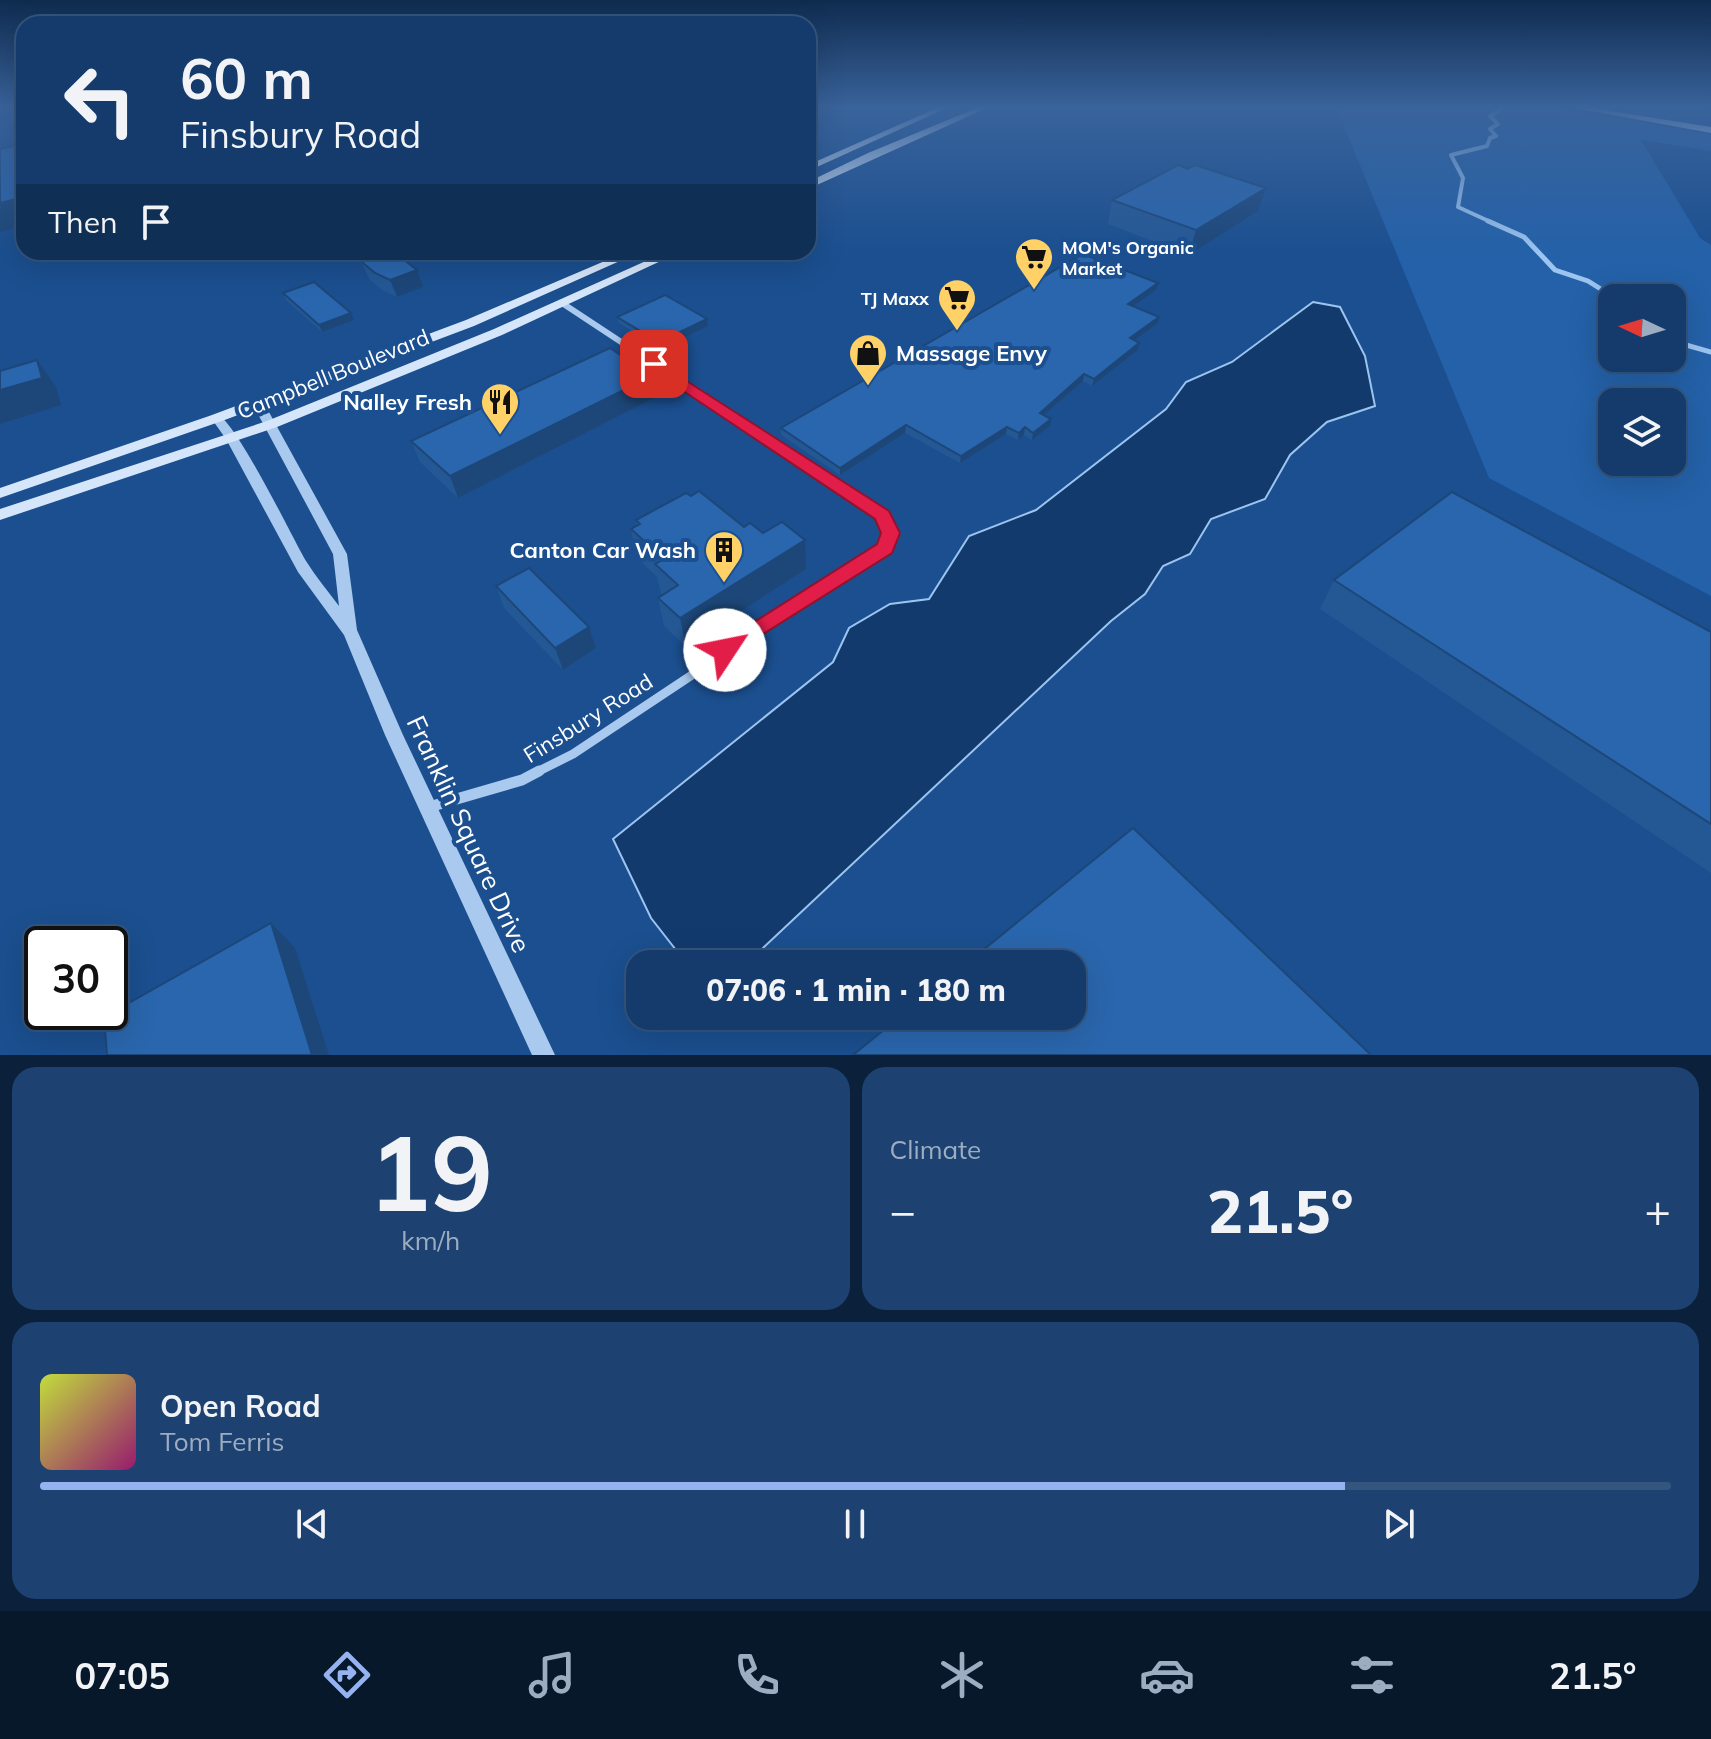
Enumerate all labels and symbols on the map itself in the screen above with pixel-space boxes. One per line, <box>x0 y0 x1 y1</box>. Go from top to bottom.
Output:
supermarket icon: MOM's Organic Market <box>1013 236 1055 291</box>
place label: MOM's Organic Market <box>1062 236 1194 280</box>
supermarket icon: TJ Maxx <box>936 277 978 332</box>
north arrow <box>1598 284 1686 372</box>
place label: TJ Maxx <box>861 287 930 310</box>
street label: Campbell Boulevard <box>233 323 433 425</box>
pin <box>620 330 688 398</box>
shop icon: Massage Envy <box>847 332 889 387</box>
place label: Massage Envy <box>896 339 1047 367</box>
restaurant icon: Nalley Fresh <box>479 381 521 436</box>
place label: Nalley Fresh <box>343 388 472 416</box>
building icon: Canton Car Wash <box>703 529 745 584</box>
place label: Canton Car Wash <box>510 536 696 564</box>
position arrow <box>683 608 767 692</box>
street label: Finsbury Road <box>518 667 658 769</box>
street label: Franklin Square Drive <box>400 710 538 958</box>
speed limit sign: 30 <box>24 926 128 1030</box>

